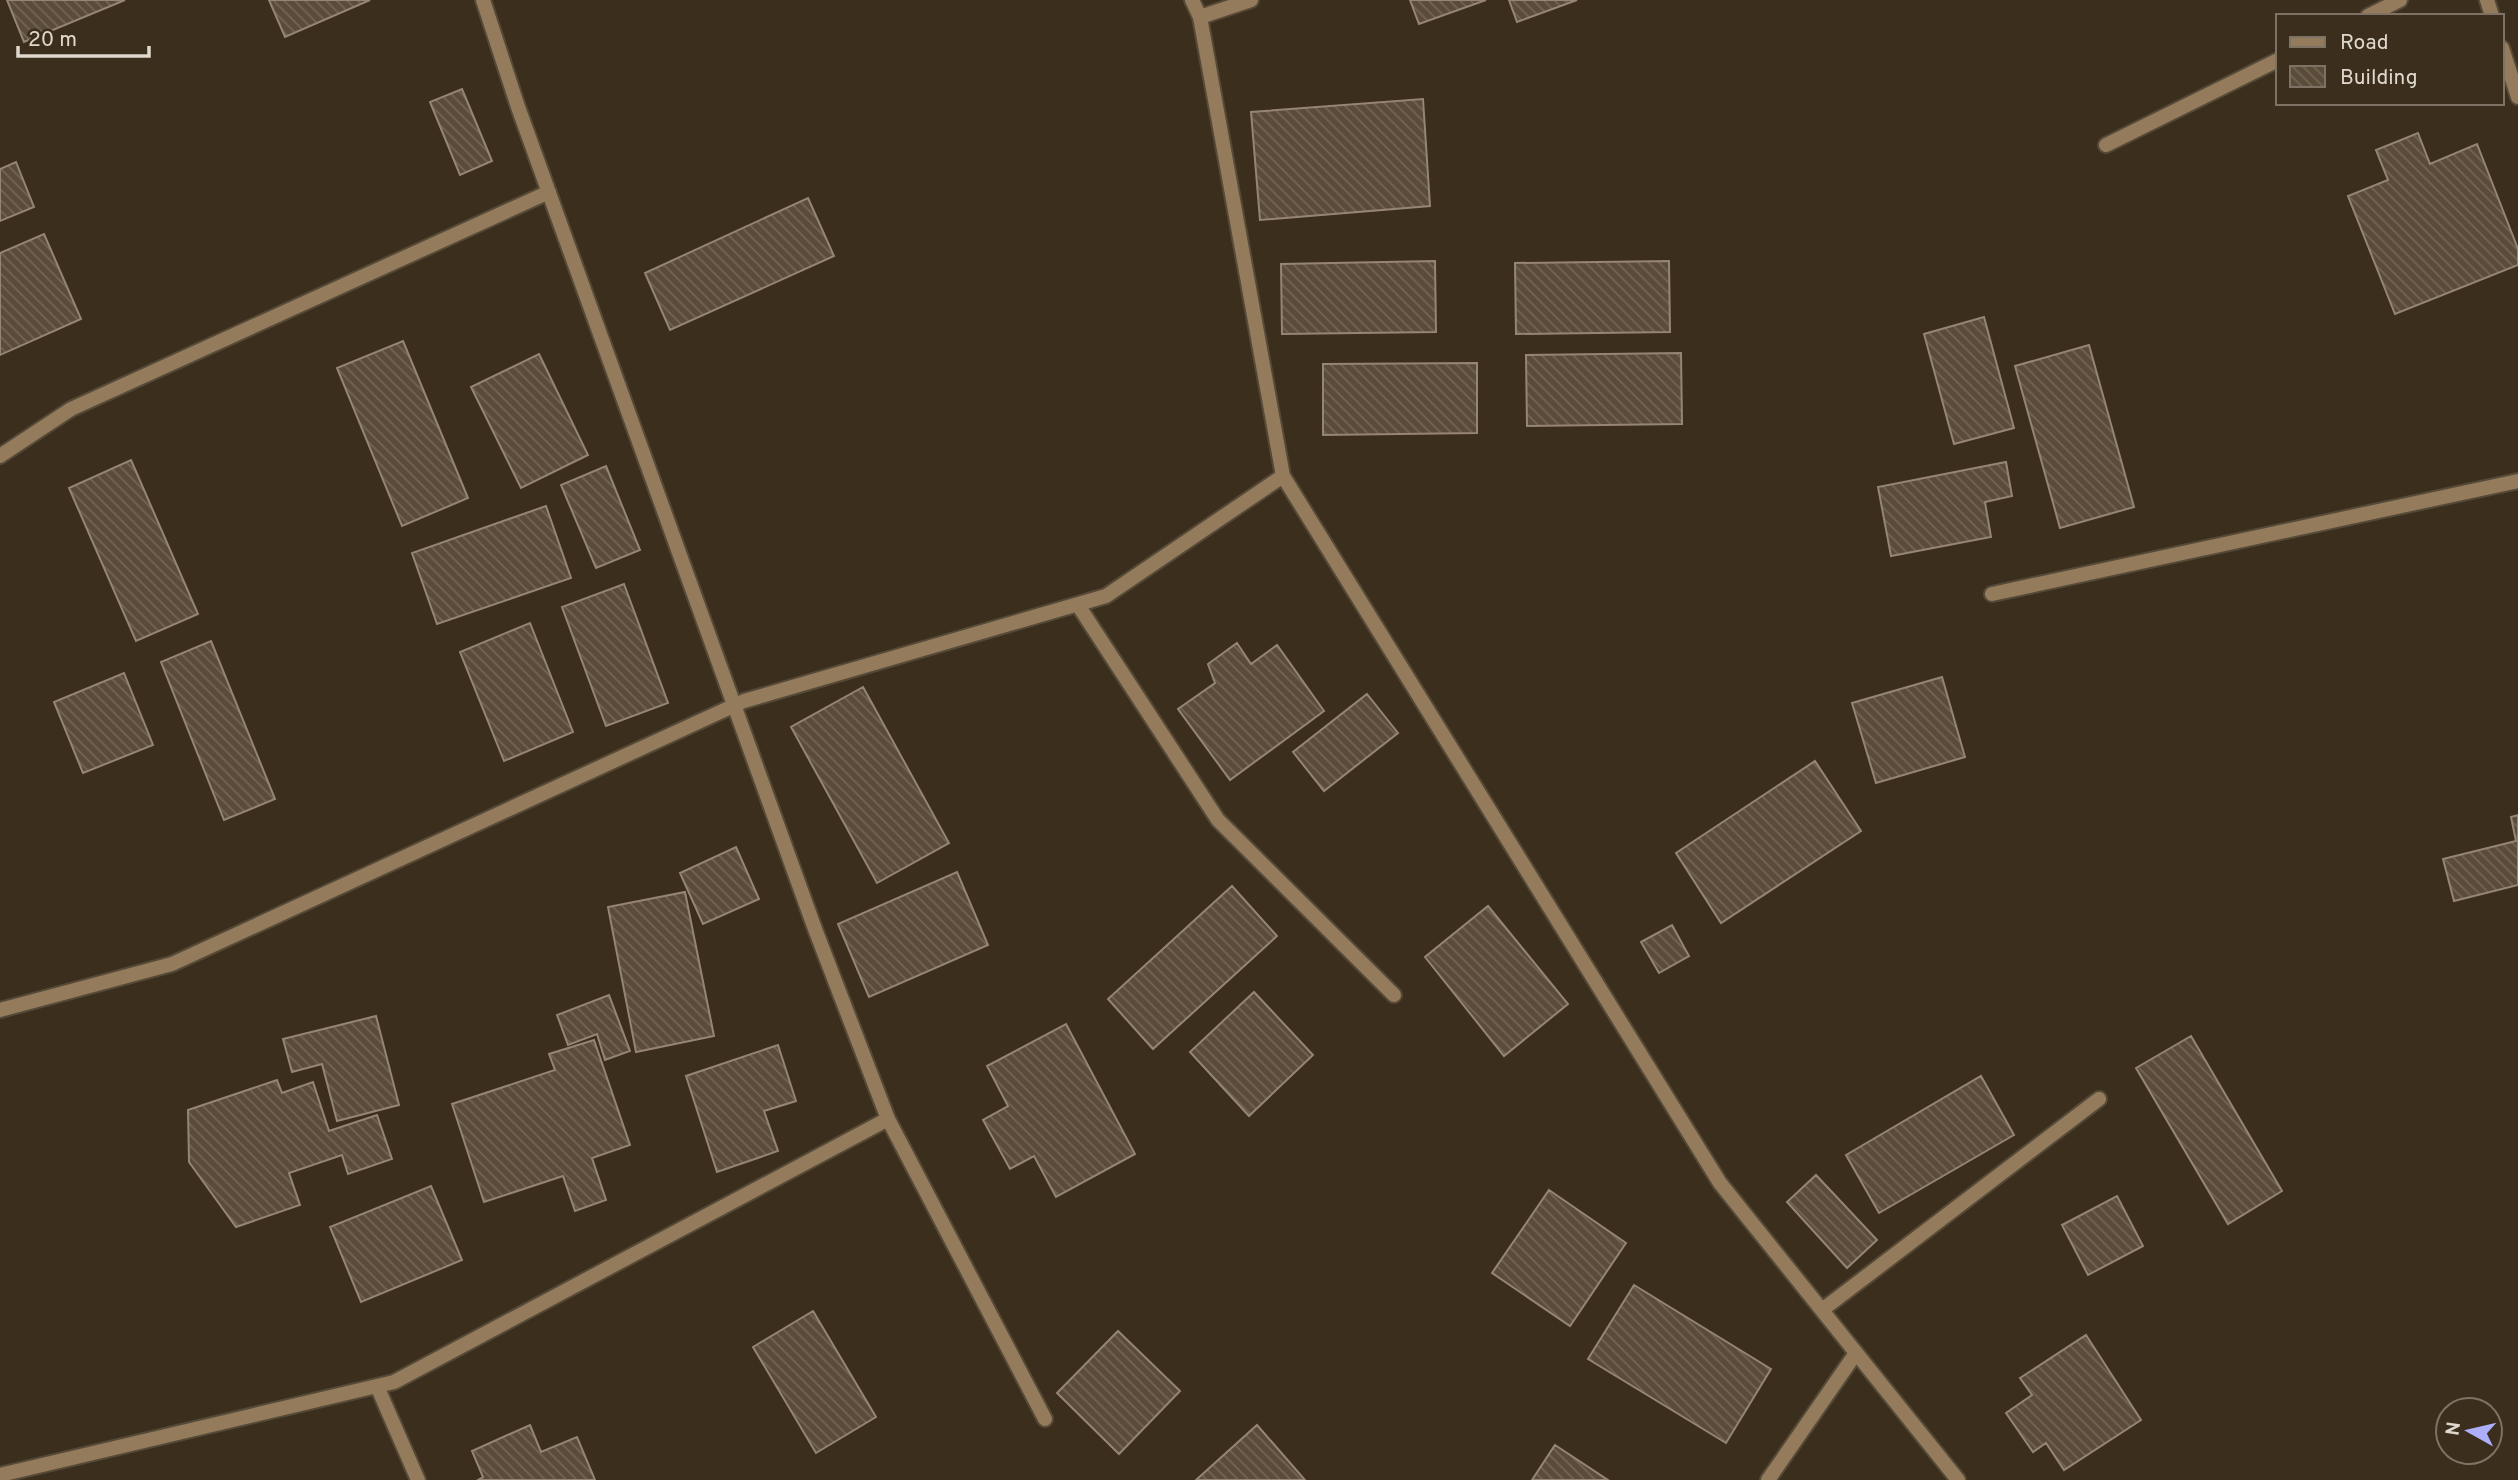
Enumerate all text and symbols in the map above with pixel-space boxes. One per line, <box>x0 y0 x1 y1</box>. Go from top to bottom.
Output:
scale bar <box>18 14 149 58</box>
legend <box>2276 14 2504 105</box>
text: 20 m <box>28 27 77 54</box>
text: Road <box>2340 30 2389 57</box>
text: Building <box>2340 65 2418 92</box>
north arrow <box>2434 1396 2504 1466</box>
text: N <box>2441 1420 2467 1437</box>

